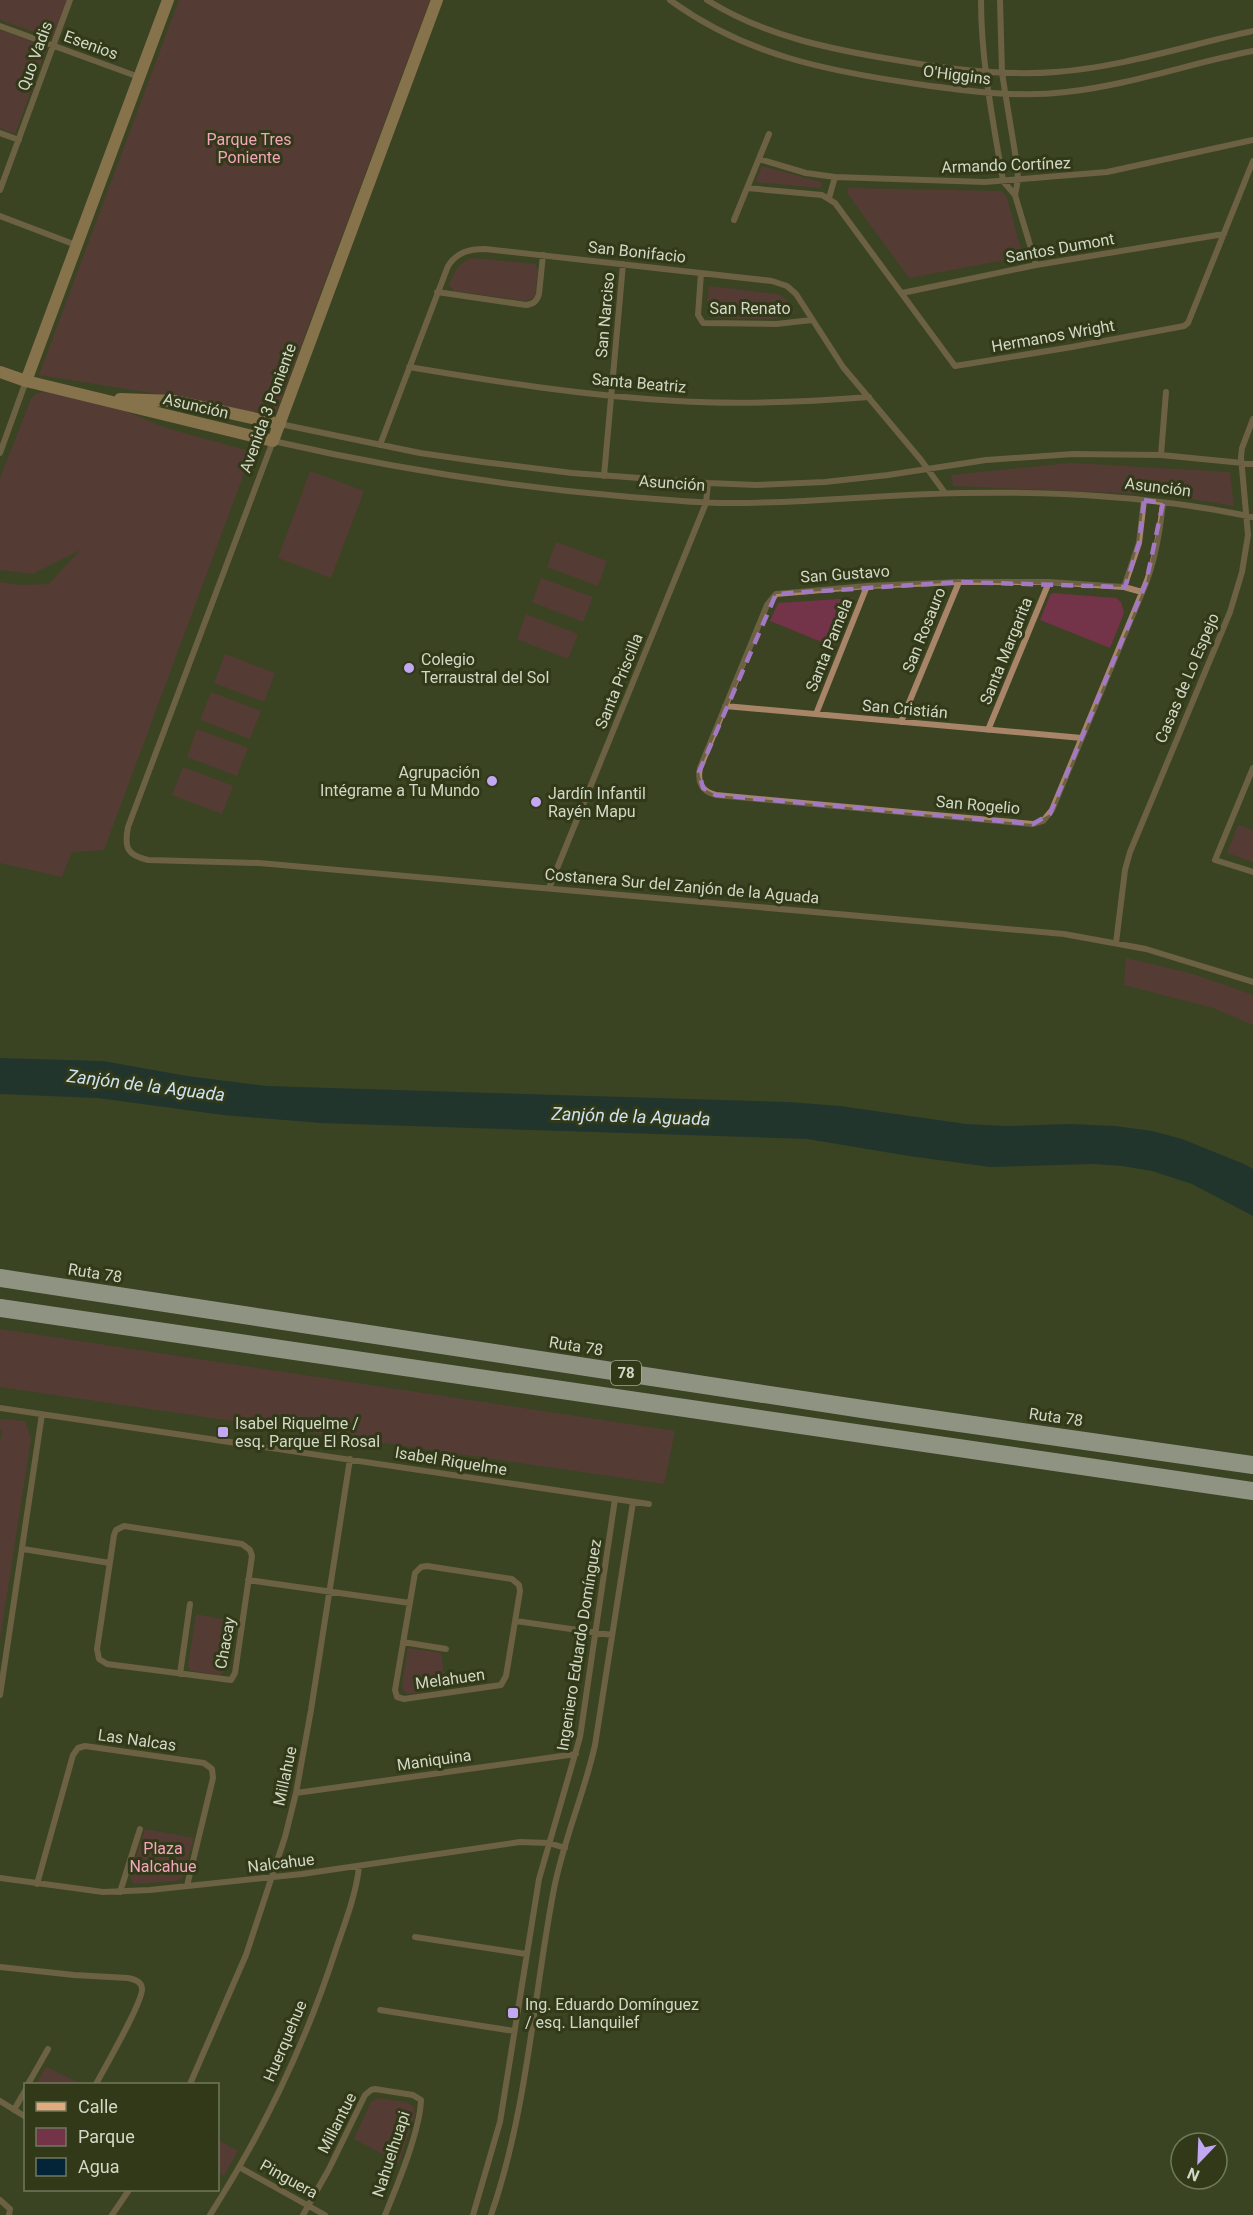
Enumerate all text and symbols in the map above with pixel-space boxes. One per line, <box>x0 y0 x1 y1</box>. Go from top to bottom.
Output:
street label: Quo Vadis <box>14 19 56 93</box>
street label: Esenios <box>61 27 121 63</box>
street label: O'Higgins <box>922 61 992 89</box>
park label: Parque Tres Poniente <box>206 130 292 167</box>
street label: Armando Cortínez <box>941 153 1071 177</box>
street label: Santos Dumont <box>1004 229 1116 267</box>
street label: San Bonifacio <box>587 237 687 267</box>
street label: San Narciso <box>592 271 618 359</box>
street label: San Renato <box>709 299 791 318</box>
street label: Hermanos Wright <box>990 316 1116 356</box>
street label: Avenida 3 Poniente <box>236 341 300 475</box>
street label: Santa Beatriz <box>591 369 687 397</box>
street label: Asunción <box>161 389 231 423</box>
street label: Asunción <box>638 471 706 495</box>
street label: Asunción <box>1124 474 1192 500</box>
street label: San Gustavo <box>800 561 890 587</box>
street label: San Rosauro <box>898 585 950 675</box>
street label: Santa Margarita <box>976 595 1036 707</box>
street label: Santa Pamela <box>802 596 856 694</box>
street label: Casas de Lo Espejo <box>1151 610 1223 746</box>
street label: Santa Priscilla <box>591 630 647 732</box>
place label: Colegio Terraustral del Sol <box>421 650 549 687</box>
marker: Colegio Terraustral del Sol <box>402 661 416 675</box>
street label: San Cristián <box>862 696 948 722</box>
place label: Agrupación Intégrame a Tu Mundo <box>320 763 480 800</box>
marker: Agrupación Intégrame a Tu Mundo <box>485 774 499 788</box>
place label: Jardín Infantil Rayén Mapu <box>548 784 646 821</box>
street label: San Rogelio <box>935 792 1021 818</box>
marker: Jardín Infantil Rayén Mapu <box>529 795 543 809</box>
street label: Costanera Sur del Zanjón de la Aguada <box>544 865 820 907</box>
water label: Zanjón de la Aguada <box>65 1065 226 1105</box>
water label: Zanjón de la Aguada <box>550 1103 711 1129</box>
street label: Ruta 78 <box>67 1259 123 1287</box>
street label: Ruta 78 <box>548 1332 604 1360</box>
road number: 78 <box>611 1361 641 1385</box>
street label: Ruta 78 <box>1028 1404 1084 1430</box>
place label: Isabel Riquelme / esq. Parque El Rosal <box>235 1414 380 1451</box>
marker: Isabel Riquelme / esq. Parque El Rosal <box>216 1425 230 1439</box>
street label: Isabel Riquelme <box>394 1443 508 1479</box>
street label: Ingeniero Eduardo Domínguez <box>553 1538 605 1752</box>
street label: Chacay <box>211 1615 239 1670</box>
street label: Melahuen <box>414 1665 486 1693</box>
street label: Las Nalcas <box>97 1725 177 1755</box>
street label: Millahue <box>269 1744 301 1808</box>
street label: Maniquina <box>396 1745 472 1775</box>
park label: Plaza Nalcahue <box>129 1839 197 1876</box>
street label: Nalcahue <box>246 1849 316 1877</box>
place label: Ing. Eduardo Domínguez / esq. Llanquilef <box>525 1995 699 2032</box>
street label: Huerquehue <box>259 1997 311 2085</box>
marker: Ing. Eduardo Domínguez / esq. Llanquilef <box>506 2006 520 2020</box>
legend <box>24 2083 219 2191</box>
street label: Millantue <box>314 2089 360 2157</box>
text: Calle <box>78 2096 118 2117</box>
street label: Nahuelhuapi <box>368 2109 414 2199</box>
text: Parque <box>78 2126 135 2147</box>
north arrow <box>1169 2131 1229 2191</box>
street label: Pinguera <box>257 2155 321 2203</box>
text: Agua <box>78 2156 120 2177</box>
text: N <box>1184 2163 1202 2185</box>

